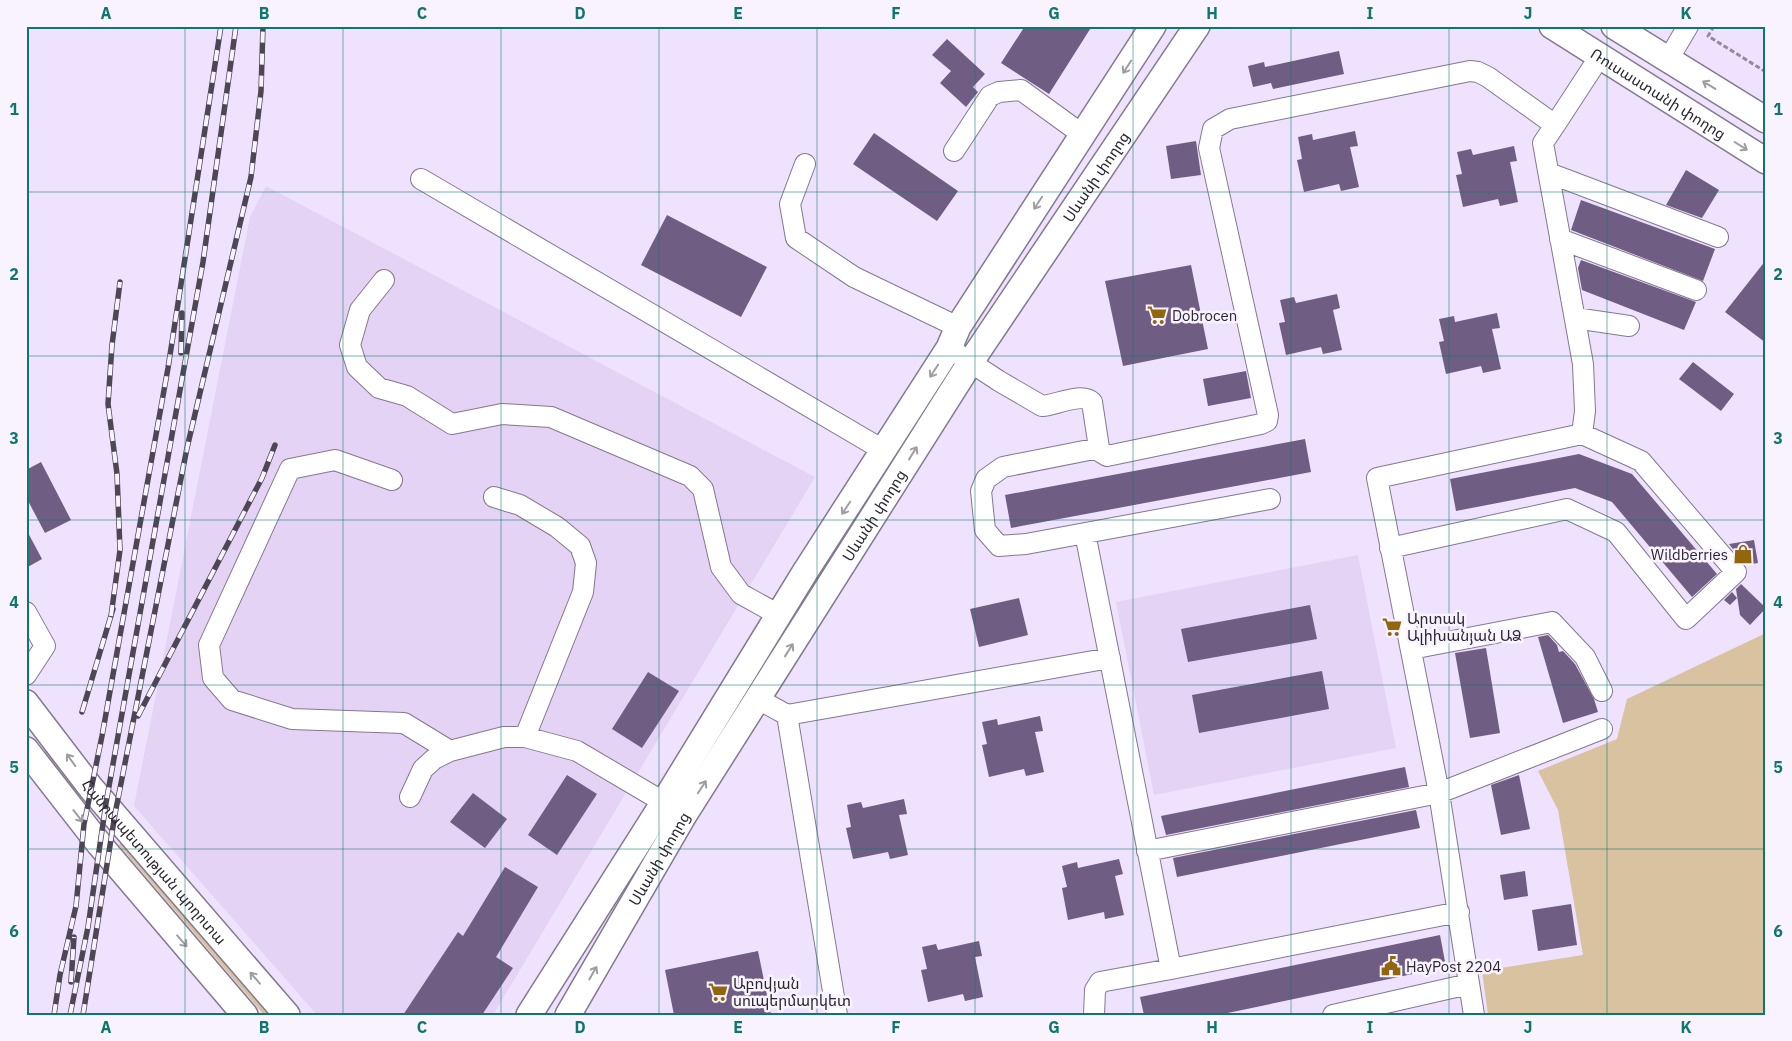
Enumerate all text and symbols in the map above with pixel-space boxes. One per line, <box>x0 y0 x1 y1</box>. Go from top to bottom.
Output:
text: A <box>101 3 112 23</box>
text: B <box>259 3 270 23</box>
text: C <box>417 3 427 23</box>
text: D <box>574 3 586 23</box>
text: E <box>733 3 743 23</box>
text: F <box>891 3 901 23</box>
text: G <box>1048 3 1060 23</box>
text: H <box>1206 3 1218 23</box>
text: I <box>1367 3 1374 23</box>
text: J <box>1524 3 1532 23</box>
text: K <box>1680 3 1692 23</box>
street label: Ռուսաստանի փողոց <box>1587 44 1730 143</box>
one-way arrow <box>1122 60 1132 74</box>
one-way arrow <box>1703 80 1717 90</box>
text: 1 <box>9 99 19 119</box>
text: 1 <box>1773 99 1783 119</box>
street label: Սևանի փողոց <box>1058 128 1133 225</box>
one-way arrow <box>1734 141 1748 151</box>
one-way arrow <box>1033 196 1043 210</box>
text: 2 <box>9 264 19 284</box>
text: 2 <box>1773 264 1783 284</box>
supermarket icon: Dobrocen <box>1146 304 1168 326</box>
place label: Dobrocen <box>1172 306 1237 325</box>
one-way arrow <box>929 363 939 377</box>
text: 3 <box>9 428 19 448</box>
text: 3 <box>1773 428 1783 448</box>
one-way arrow <box>908 447 918 461</box>
street label: Սևանի փողոց <box>838 466 910 565</box>
one-way arrow <box>841 500 851 514</box>
shop icon: Wildberries <box>1732 543 1754 565</box>
place label: Wildberries <box>1651 545 1728 564</box>
text: 4 <box>9 592 19 612</box>
text: 4 <box>1773 592 1783 612</box>
place label: Արտակ Ալիխանյան ԱՁ <box>1407 609 1522 645</box>
supermarket icon: Արտակ Ալիխանյան ԱՁ <box>1381 616 1403 638</box>
one-way arrow <box>783 643 794 657</box>
one-way arrow <box>66 753 76 767</box>
text: 5 <box>9 757 19 777</box>
text: 5 <box>1773 757 1783 777</box>
street label: Հանրապետության պողոտա <box>78 775 231 948</box>
one-way arrow <box>697 781 707 795</box>
street label: Սևանի փողոց <box>624 808 693 909</box>
one-way arrow <box>72 809 83 822</box>
text: 6 <box>9 921 19 941</box>
text: 6 <box>1773 921 1783 941</box>
one-way arrow <box>176 934 187 947</box>
public building icon: HayPost 2204 <box>1380 955 1402 977</box>
place label: HayPost 2204 <box>1406 957 1501 976</box>
one-way arrow <box>588 966 598 980</box>
one-way arrow <box>249 971 261 984</box>
place label: Աբովյան սուպերմարկետ <box>733 974 851 1010</box>
supermarket icon: Աբովյան սուպերմարկետ <box>707 981 729 1003</box>
text: A <box>101 1017 112 1037</box>
text: B <box>259 1017 270 1037</box>
text: C <box>417 1017 427 1037</box>
text: D <box>574 1017 586 1037</box>
text: E <box>733 1017 743 1037</box>
text: F <box>891 1017 901 1037</box>
text: G <box>1048 1017 1060 1037</box>
text: H <box>1206 1017 1218 1037</box>
text: I <box>1367 1017 1374 1037</box>
text: J <box>1524 1017 1532 1037</box>
text: K <box>1680 1017 1692 1037</box>

